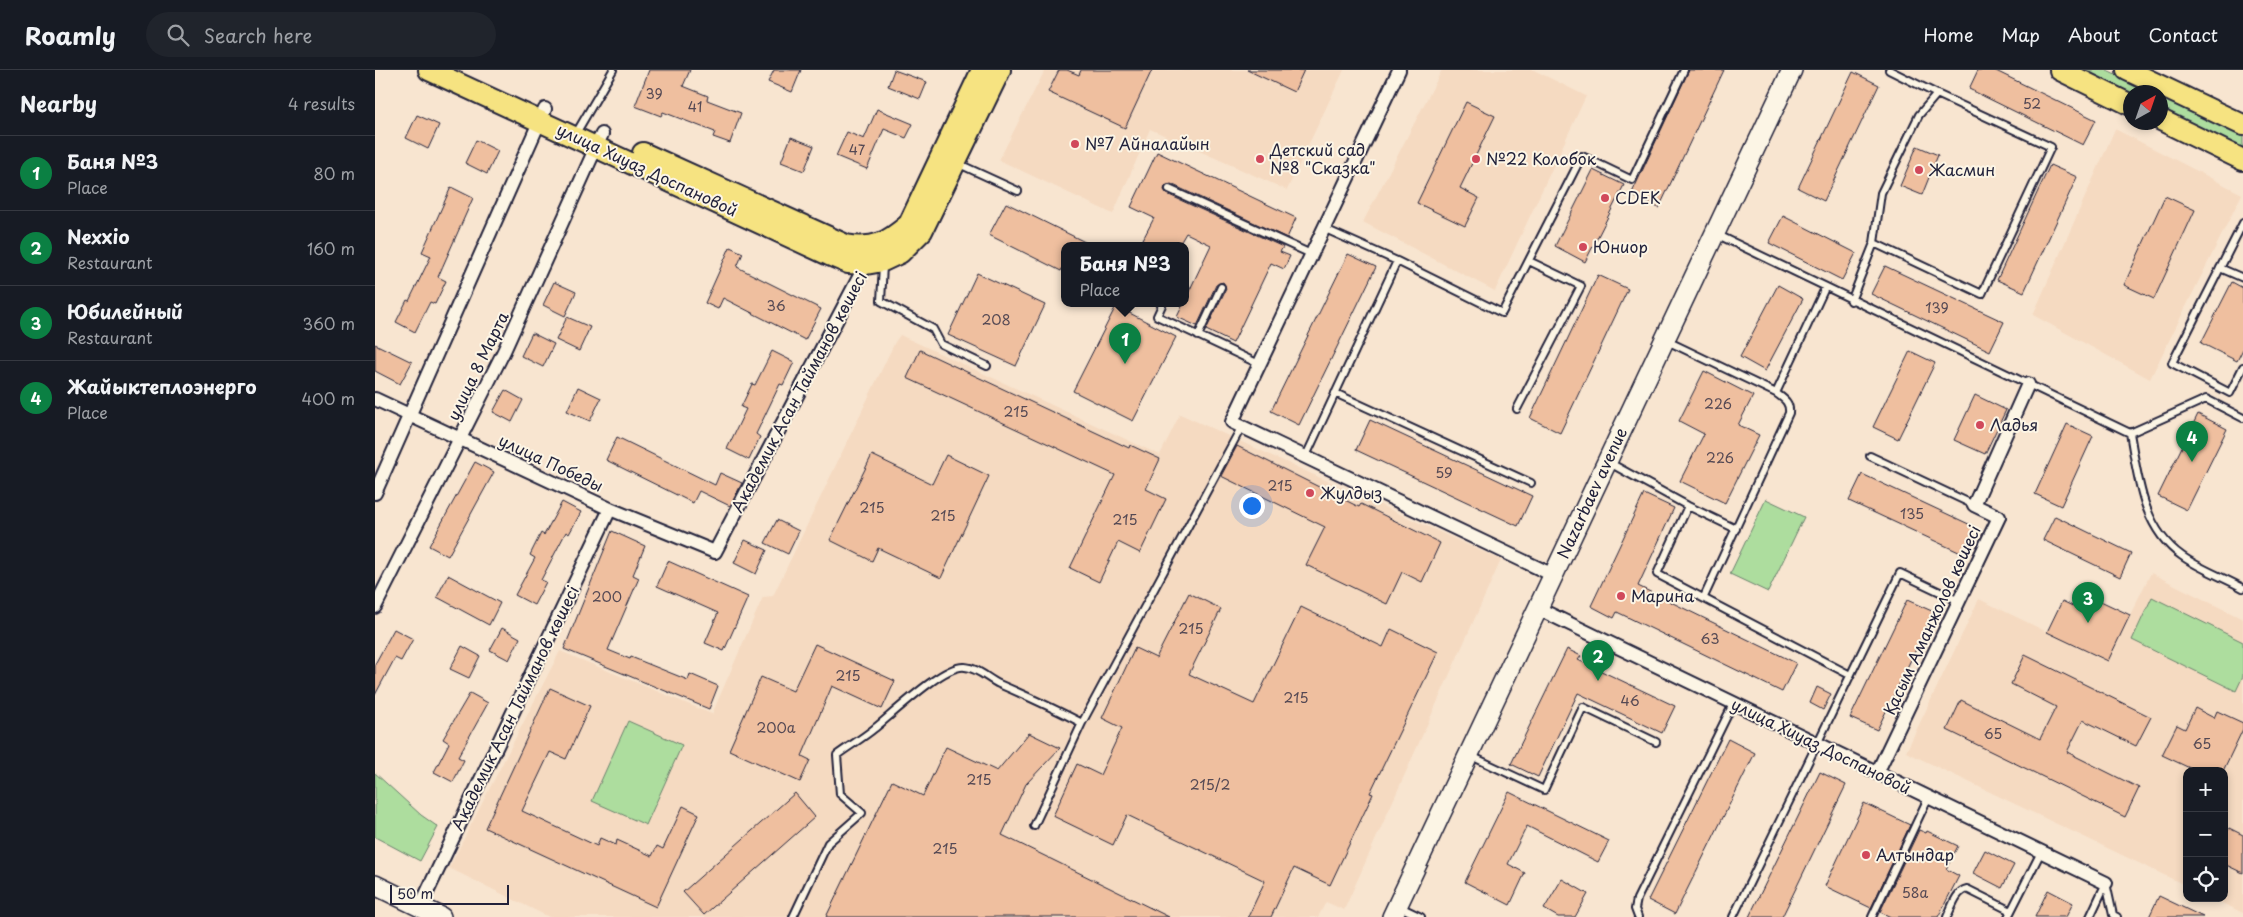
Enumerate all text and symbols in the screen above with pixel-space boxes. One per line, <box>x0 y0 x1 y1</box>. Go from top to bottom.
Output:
search box <box>146 12 496 57</box>
text: Roamly <box>25 17 116 53</box>
icon: search <box>164 21 192 49</box>
text: Search here <box>204 21 312 49</box>
text: Home <box>1923 21 1973 48</box>
text: Map <box>2001 21 2040 48</box>
text: About <box>2068 21 2120 48</box>
text: Contact <box>2148 21 2218 48</box>
house number: 39 <box>645 83 663 104</box>
north arrow <box>2123 85 2168 130</box>
text: Nearby <box>20 87 97 119</box>
text: 4 results <box>288 91 355 115</box>
house number: 52 <box>2023 93 2041 114</box>
house number: 41 <box>688 96 702 117</box>
street label: улица Хиуаз Доспановой <box>553 117 742 222</box>
place label: №7 Айналайын <box>1085 131 1210 155</box>
place label: Детский сад №8 "Сказка" <box>1269 137 1376 179</box>
marker: №7 Айналайын <box>1069 138 1081 150</box>
house number: 47 <box>849 139 866 160</box>
place label: №22 Колобок <box>1486 146 1597 170</box>
text: Баня №3 <box>67 147 158 175</box>
marker: Детский сад №8 "Сказка" <box>1254 153 1266 165</box>
marker: №22 Колобок <box>1470 153 1482 165</box>
place label: Жасмин <box>1928 157 1995 181</box>
text: 1 <box>32 161 40 185</box>
text: 80 m <box>313 161 355 185</box>
marker: Жасмин <box>1913 164 1925 176</box>
text: Place <box>67 175 108 199</box>
place label: CDEK <box>1615 185 1661 209</box>
marker: CDEK <box>1599 192 1611 204</box>
text: Nexxio <box>67 222 130 250</box>
place label: Юниор <box>1593 234 1648 258</box>
text: 2 <box>30 236 42 260</box>
text: 160 m <box>307 236 355 260</box>
marker: Юниор <box>1577 241 1589 253</box>
popup <box>1061 242 1189 307</box>
text: Баня №3 <box>1079 249 1171 277</box>
text: Restaurant <box>67 250 153 274</box>
street label: Академик Асан Тайманов көшесі <box>724 267 872 516</box>
text: Place <box>1079 277 1120 301</box>
house number: 36 <box>766 295 786 316</box>
text: Юбилейный <box>67 297 183 325</box>
house number: 139 <box>1925 297 1949 318</box>
street label: улица 8 Марта <box>440 307 514 424</box>
house number: 208 <box>981 309 1011 330</box>
text: 3 <box>31 311 41 335</box>
text: 360 m <box>303 311 355 335</box>
pin: 1 <box>1109 323 1141 364</box>
text: Restaurant <box>67 325 153 349</box>
text: Жайыктеплоэнерго <box>67 372 257 400</box>
text: 4 <box>31 386 41 410</box>
text: 400 m <box>302 386 355 410</box>
house number: 226 <box>1704 393 1732 414</box>
text: Place <box>67 400 108 424</box>
house number: 215 <box>1003 401 1029 422</box>
place label: Ладья <box>1990 412 2038 436</box>
marker: Ладья <box>1974 419 1986 431</box>
pin: 4 <box>2176 421 2208 462</box>
street label: Nazarbaev avenue <box>1550 423 1632 562</box>
street label: улица Победы <box>495 427 608 497</box>
house number: 226 <box>1706 447 1734 468</box>
house number: 59 <box>1435 462 1453 483</box>
house number: 215 <box>1267 475 1293 496</box>
place label: Жулдыз <box>1320 480 1382 504</box>
marker: Жулдыз <box>1304 487 1316 499</box>
your location <box>1239 493 1265 519</box>
house number: 215 <box>859 497 885 518</box>
house number: 135 <box>1900 503 1924 524</box>
house number: 215 <box>930 505 956 526</box>
house number: 215 <box>1112 509 1138 530</box>
street label: Қасым Аманжолов көшесі <box>1876 521 1986 718</box>
street label: Академик Асан Тайманов көшесі <box>444 581 584 834</box>
pin: 3 <box>2072 582 2104 623</box>
place label: Марина <box>1631 583 1694 607</box>
house number: 200 <box>592 586 622 607</box>
marker: Марина <box>1615 590 1627 602</box>
house number: 215 <box>1178 618 1204 639</box>
house number: 63 <box>1701 628 1719 649</box>
pin: 2 <box>1582 640 1614 681</box>
house number: 215 <box>835 665 861 686</box>
house number: 215 <box>1283 687 1309 708</box>
house number: 46 <box>1620 690 1640 711</box>
street label: улица Хиуаз Доспановой <box>1728 691 1915 799</box>
house number: 200а <box>756 717 796 738</box>
house number: 65 <box>1984 723 2002 744</box>
house number: 65 <box>2193 733 2211 754</box>
map controls <box>2183 767 2228 902</box>
button: + <box>2183 767 2228 812</box>
house number: 215 <box>966 769 992 790</box>
house number: 215/2 <box>1190 774 1230 795</box>
button: − <box>2183 812 2228 857</box>
house number: 215 <box>932 838 958 859</box>
place label: Алтындар <box>1876 842 1954 866</box>
marker: Алтындар <box>1860 849 1872 861</box>
button: locate <box>2183 857 2228 902</box>
scale bar <box>390 882 509 905</box>
house number: 58а <box>1902 882 1929 903</box>
text: 50 m <box>397 883 433 904</box>

